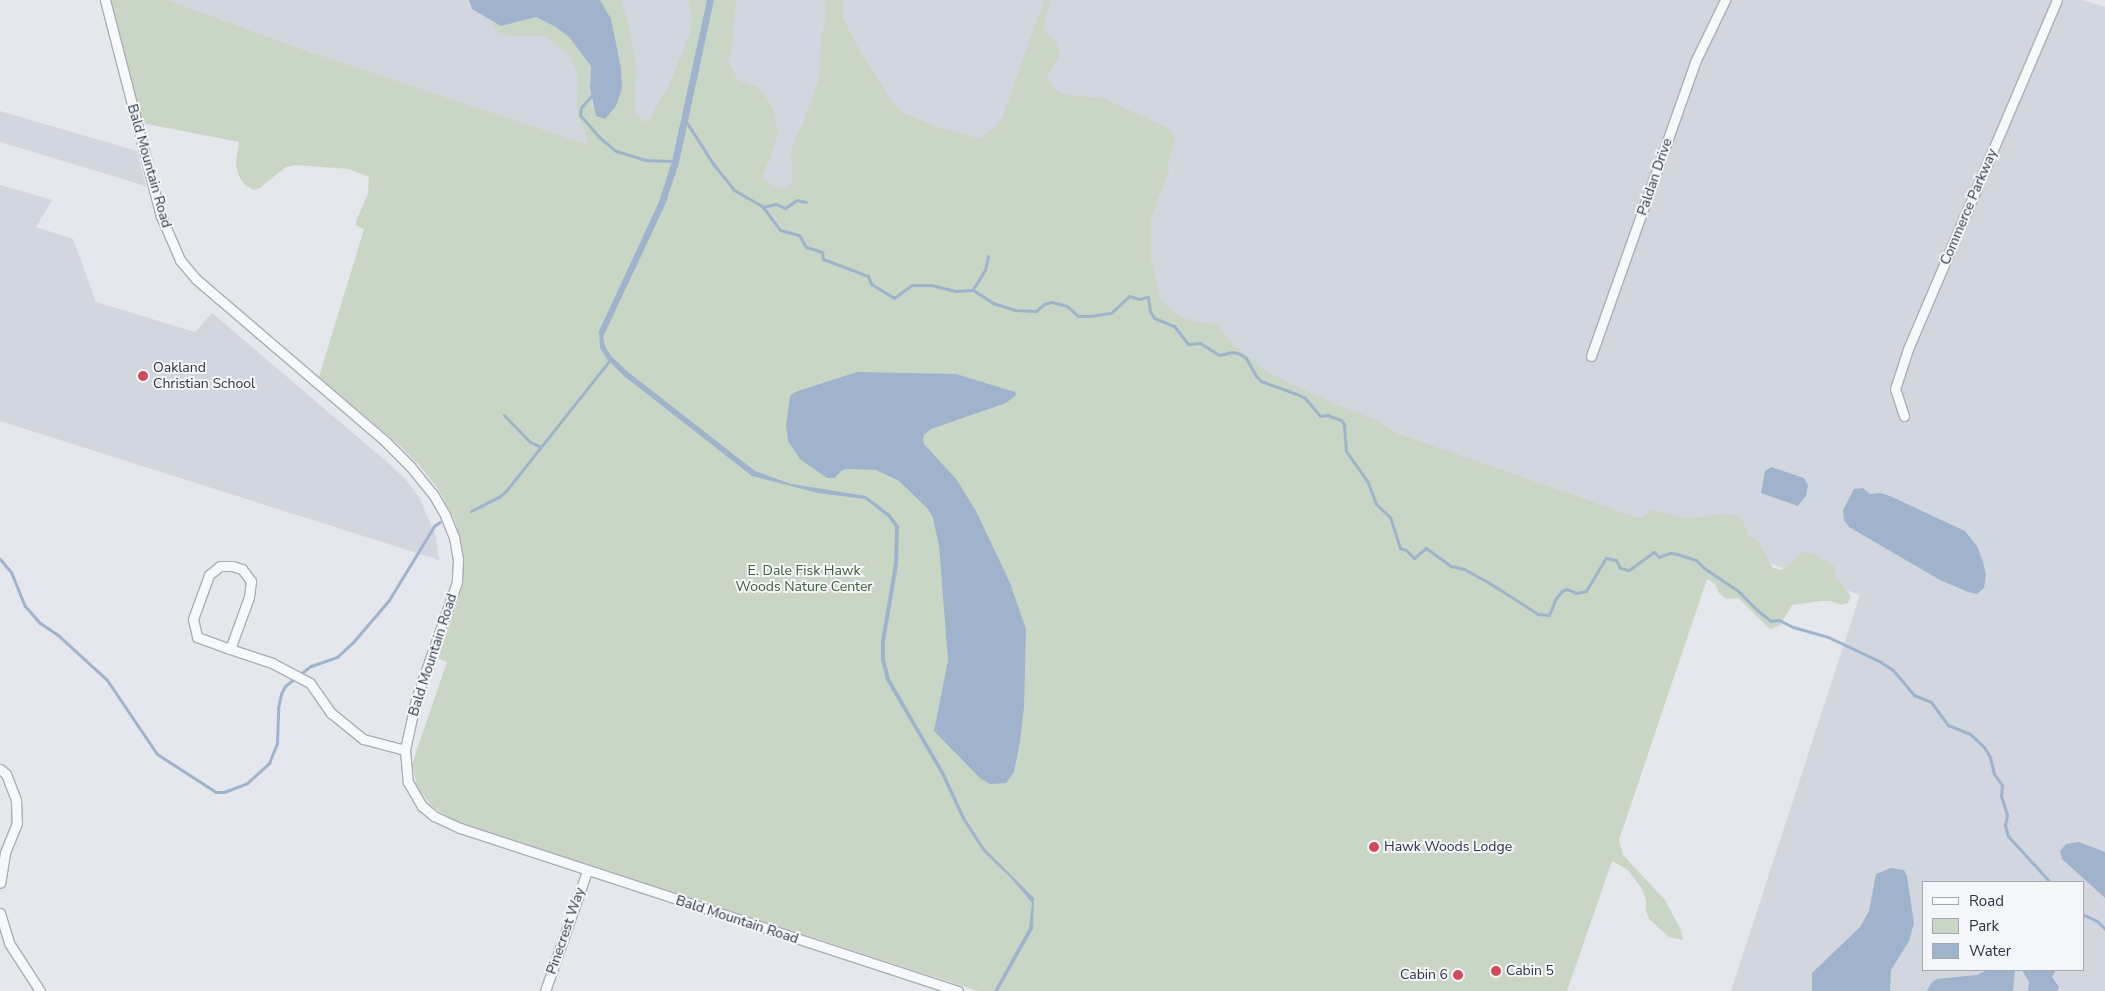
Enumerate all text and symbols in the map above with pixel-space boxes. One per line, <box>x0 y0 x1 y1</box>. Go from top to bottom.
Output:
street label: Bald Mountain Road <box>123 102 175 230</box>
street label: Paldan Drive <box>1634 136 1676 218</box>
street label: Commerce Parkway <box>1937 146 2001 268</box>
place label: Oakland Christian School <box>153 360 255 392</box>
marker: Oakland Christian School <box>137 370 149 382</box>
park label: E. Dale Fisk Hawk Woods Nature Center <box>736 563 872 596</box>
street label: Bald Mountain Road <box>405 592 461 718</box>
place label: Hawk Woods Lodge <box>1384 839 1512 855</box>
marker: Hawk Woods Lodge <box>1368 841 1380 853</box>
legend <box>1922 881 2085 971</box>
street label: Pinecrest Way <box>543 885 589 977</box>
text: Road <box>1969 891 2004 911</box>
street label: Bald Mountain Road <box>674 892 800 948</box>
text: Park <box>1969 916 1999 936</box>
text: Water <box>1969 941 2011 961</box>
place label: Cabin 5 <box>1506 963 1554 979</box>
marker: Cabin 5 <box>1490 965 1502 977</box>
place label: Cabin 6 <box>1400 967 1448 983</box>
marker: Cabin 6 <box>1452 969 1464 981</box>

